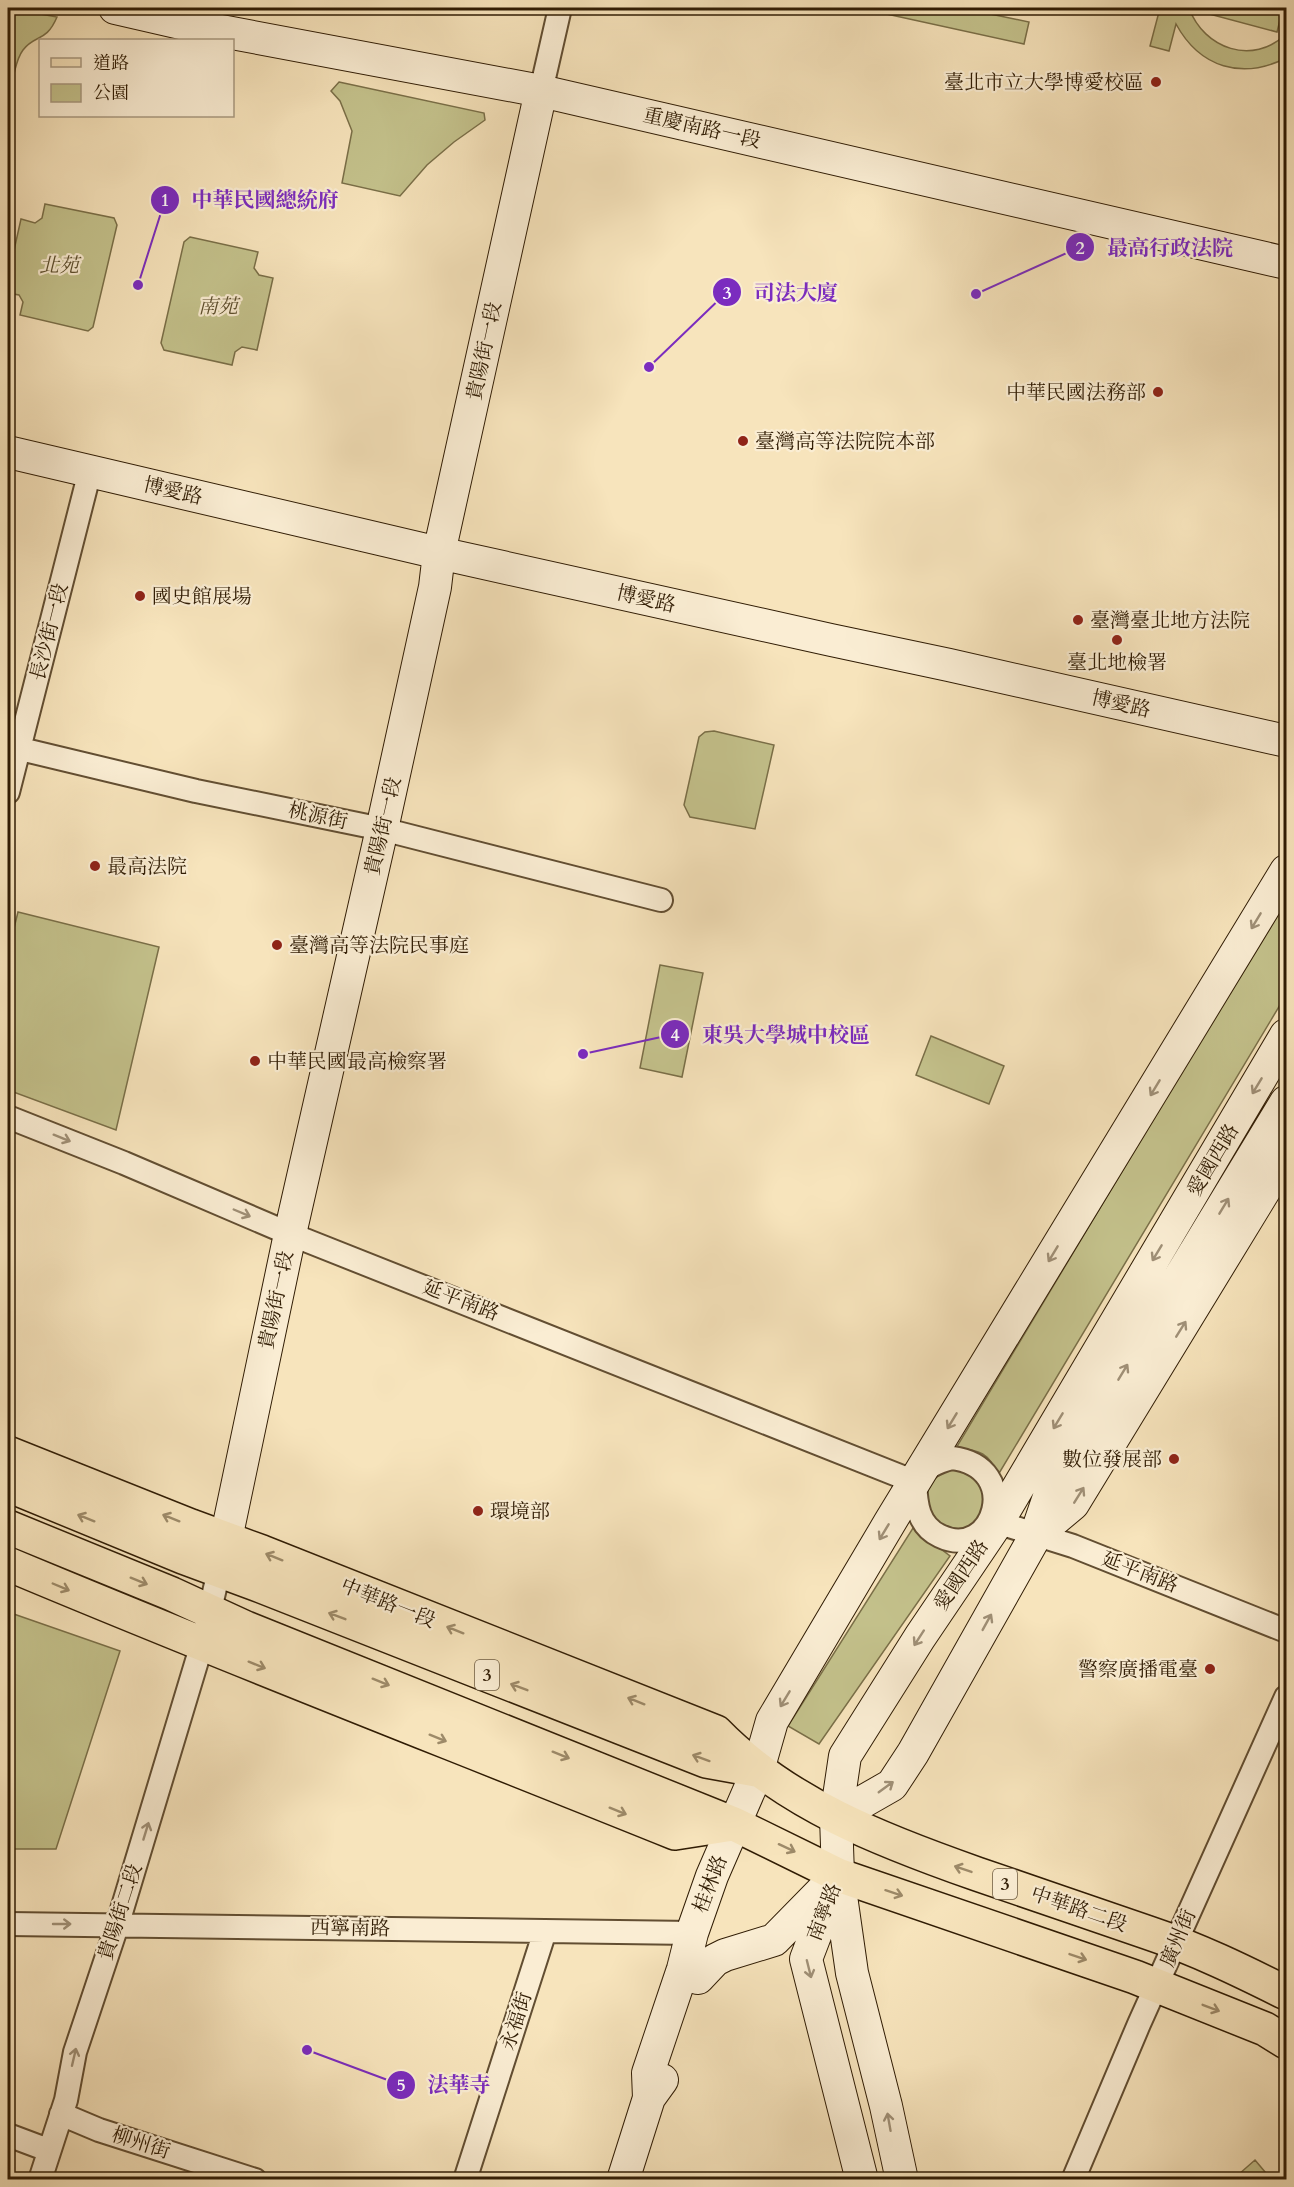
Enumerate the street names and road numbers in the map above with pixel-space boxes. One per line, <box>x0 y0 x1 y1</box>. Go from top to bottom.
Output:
street label: 重慶南路一段 <box>641 101 763 155</box>
street label: 貴陽街一段 <box>460 299 508 403</box>
street label: 博愛路 <box>141 471 205 511</box>
street label: 博愛路 <box>614 579 678 619</box>
street label: 長沙街一段 <box>24 580 74 684</box>
street label: 博愛路 <box>1089 684 1153 724</box>
street label: 貴陽街一段 <box>359 774 407 878</box>
street label: 桃源街 <box>286 797 350 835</box>
street label: 愛國西路 <box>1181 1119 1245 1201</box>
street label: 貴陽街一段 <box>252 1248 300 1352</box>
street label: 延平南路 <box>419 1273 503 1327</box>
street label: 愛國西路 <box>927 1534 995 1616</box>
street label: 延平南路 <box>1098 1545 1182 1599</box>
street label: 中華路一段 <box>337 1572 439 1634</box>
road number: 3 <box>475 1660 499 1690</box>
street label: 桂林路 <box>687 1851 733 1917</box>
street label: 貴陽街二段 <box>92 1860 148 1964</box>
road number: 3 <box>993 1869 1017 1899</box>
street label: 南寧路 <box>801 1879 847 1945</box>
street label: 中華路二段 <box>1027 1880 1131 1938</box>
street label: 廣州街 <box>1154 1905 1202 1971</box>
street label: 西寧南路 <box>310 1914 390 1942</box>
street label: 永福街 <box>494 1988 538 2054</box>
street label: 柳州街 <box>108 2121 174 2165</box>

